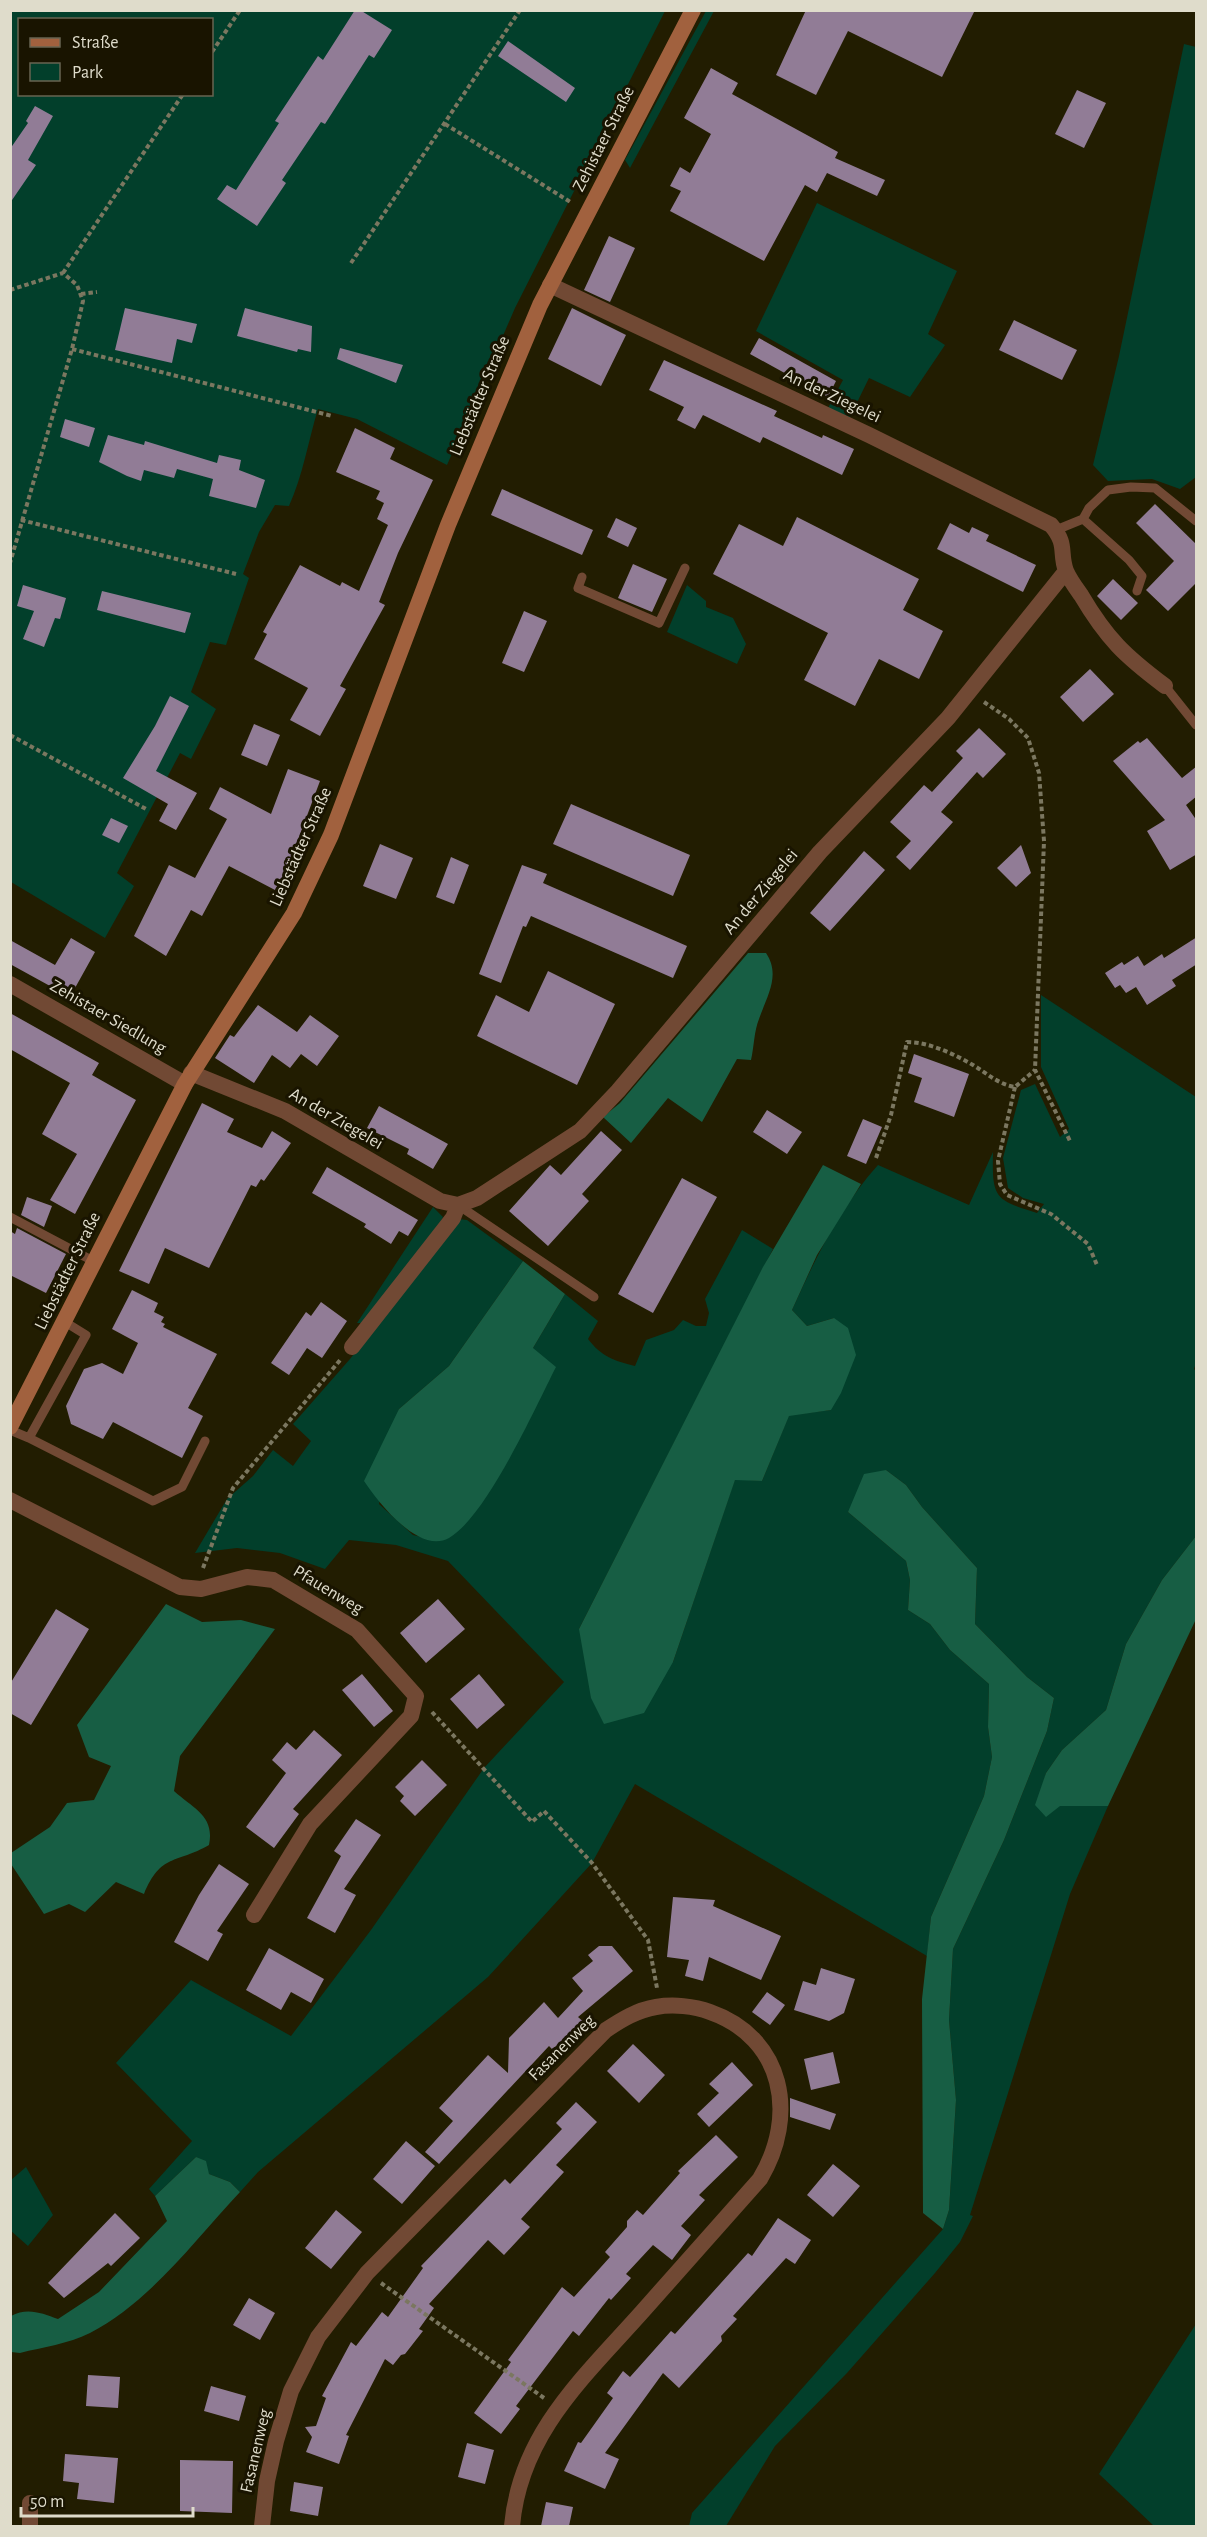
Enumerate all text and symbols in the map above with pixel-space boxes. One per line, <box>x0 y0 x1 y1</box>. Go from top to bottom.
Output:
legend <box>18 18 213 96</box>
text: Straße <box>72 34 118 52</box>
text: Park <box>72 64 104 82</box>
street label: Zehistaer Straße <box>570 84 638 194</box>
street label: Liebstädter Straße <box>447 333 513 459</box>
street label: An der Ziegelei <box>781 366 883 426</box>
street label: Liebstädter Straße <box>267 785 335 909</box>
street label: An der Ziegelei <box>720 846 802 938</box>
street label: Zehistaer Siedlung <box>47 977 169 1058</box>
street label: An der Ziegelei <box>286 1085 386 1153</box>
street label: Liebstädter Straße <box>32 1209 104 1333</box>
street label: Pfauenweg <box>290 1562 366 1618</box>
street label: Fasanenweg <box>525 2011 599 2085</box>
street label: Fasanenweg <box>238 2407 274 2495</box>
scale bar <box>21 2480 194 2518</box>
text: 50 m <box>30 2493 64 2511</box>

